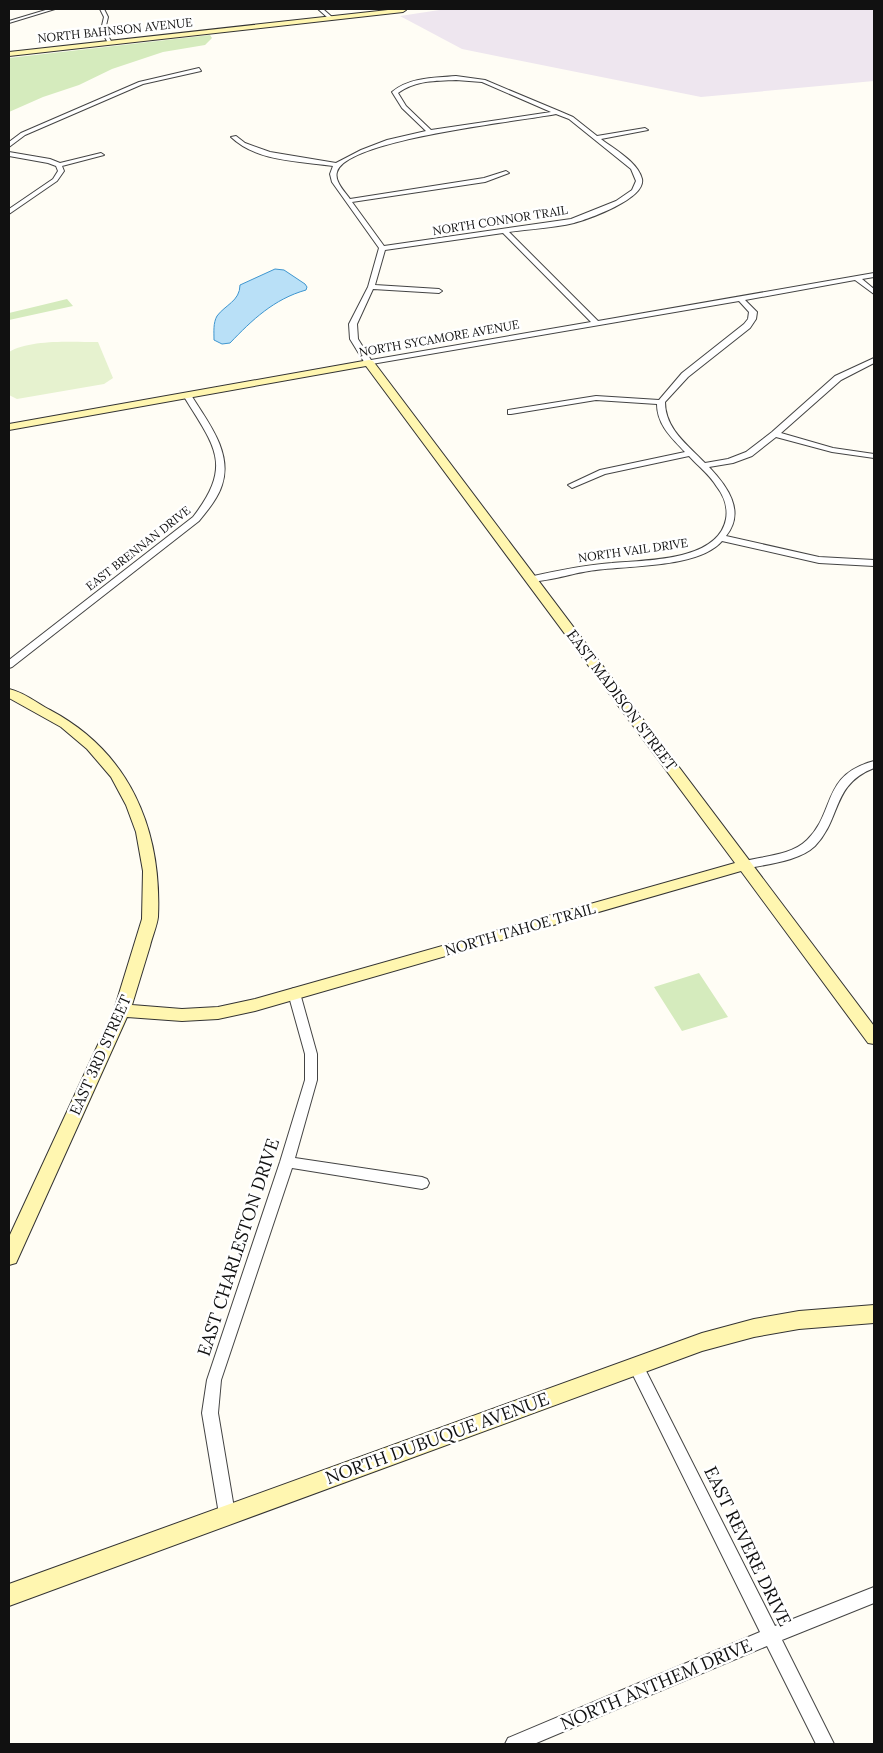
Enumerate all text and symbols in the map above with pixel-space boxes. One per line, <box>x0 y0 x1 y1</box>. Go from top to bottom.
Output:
street label: NORTH BAHNSON AVENUE <box>37 14 193 46</box>
street label: NORTH CONNOR TRAIL <box>431 202 569 238</box>
street label: NORTH SYCAMORE AVENUE <box>358 316 520 360</box>
street label: EAST BRENNAN DRIVE <box>83 502 193 594</box>
street label: NORTH VAIL DRIVE <box>577 535 689 565</box>
street label: EAST MADISON STREET <box>563 626 681 774</box>
street label: NORTH TAHOE TRAIL <box>442 898 598 960</box>
street label: EAST 3RD STREET <box>65 992 135 1118</box>
street label: EAST CHARLESTON DRIVE <box>192 1135 284 1359</box>
street label: NORTH DUBUQUE AVENUE <box>322 1387 552 1489</box>
street label: EAST REVERE DRIVE <box>699 1462 797 1630</box>
street label: NORTH ANTHEM DRIVE <box>557 1633 755 1735</box>

